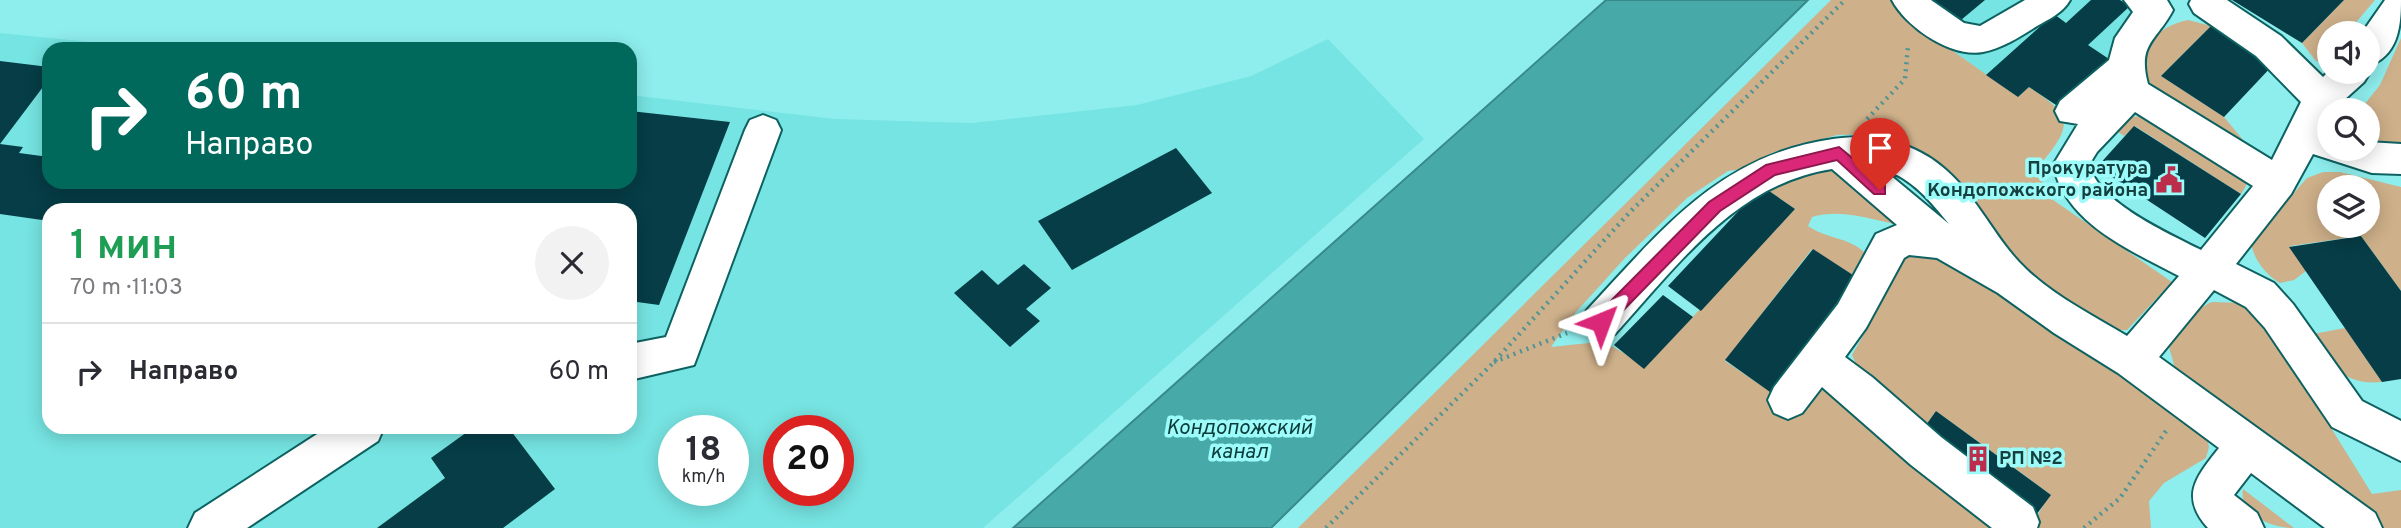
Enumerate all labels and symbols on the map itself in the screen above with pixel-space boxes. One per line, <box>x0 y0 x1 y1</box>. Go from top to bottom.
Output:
pin <box>1850 118 1910 190</box>
place label: Прокуратура Кондопожского района <box>1927 157 2148 203</box>
public building icon: Прокуратура Кондопожского района <box>2154 165 2184 195</box>
position arrow <box>1564 285 1638 359</box>
speed limit sign: 20 <box>763 415 854 506</box>
water label: Кондопожский канал <box>1166 415 1313 466</box>
building icon: РП №2 <box>1963 444 1993 474</box>
place label: РП №2 <box>1999 447 2063 471</box>

